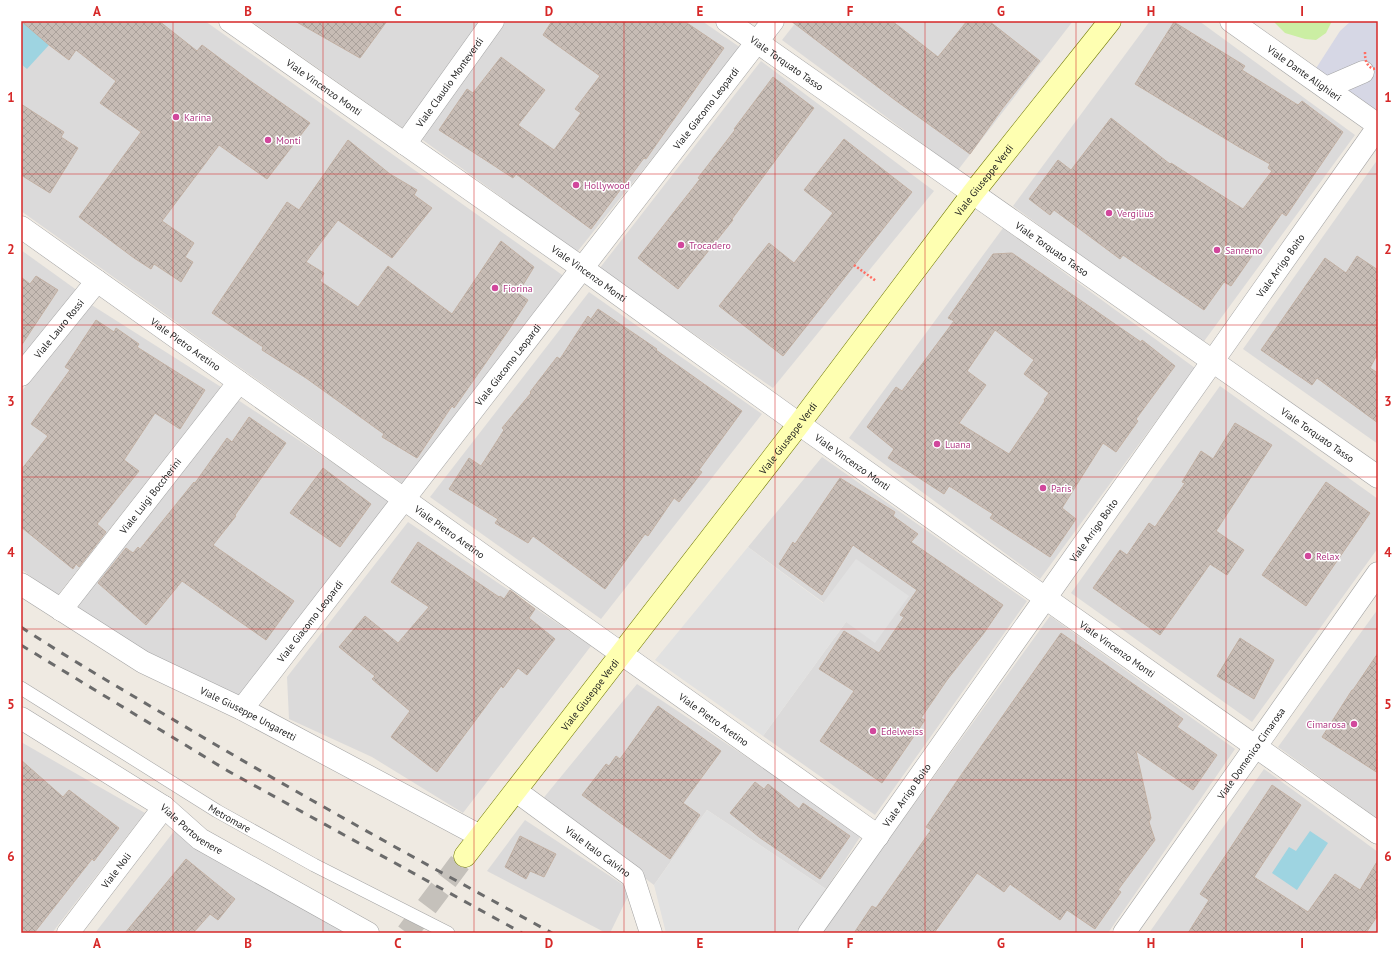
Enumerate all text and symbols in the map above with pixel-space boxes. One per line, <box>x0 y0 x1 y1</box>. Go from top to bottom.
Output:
text: A <box>93 3 101 20</box>
text: B <box>244 3 252 20</box>
text: C <box>394 3 402 20</box>
text: D <box>545 3 553 20</box>
text: E <box>697 3 704 20</box>
text: F <box>847 3 854 20</box>
text: G <box>997 3 1005 20</box>
text: H <box>1147 3 1155 20</box>
text: I <box>1300 3 1304 20</box>
street label: Viale Torquato Tasso <box>747 32 826 93</box>
street label: Viale Claudio Monteverdi <box>412 35 486 130</box>
street label: Viale Dante Alighieri <box>1264 42 1344 104</box>
street label: Viale Vincenzo Monti <box>283 55 365 118</box>
street label: Viale Giacomo Leopardi <box>669 64 742 153</box>
text: 1 <box>7 89 15 106</box>
text: 1 <box>1384 89 1392 106</box>
place label: Karina <box>184 111 211 124</box>
marker: Karina <box>171 112 181 122</box>
place label: Monti <box>276 134 301 147</box>
marker: Monti <box>263 135 273 145</box>
street label: Viale Giuseppe Verdi <box>951 142 1016 219</box>
place label: Hollywood <box>584 179 630 192</box>
marker: Hollywood <box>571 180 581 190</box>
place label: Vergilius <box>1116 207 1154 220</box>
marker: Vergilius <box>1104 208 1114 218</box>
street label: Viale Torquato Tasso <box>1012 218 1091 279</box>
street label: Viale Arrigo Boito <box>1253 231 1307 301</box>
place label: Trocadero <box>689 239 731 252</box>
marker: Trocadero <box>676 240 686 250</box>
text: 2 <box>7 241 15 258</box>
text: 2 <box>1384 241 1392 258</box>
street label: Viale Vincenzo Monti <box>548 242 629 305</box>
place label: Sanremo <box>1225 244 1263 257</box>
marker: Sanremo <box>1212 245 1222 255</box>
place label: Fiorina <box>503 282 533 295</box>
marker: Fiorina <box>490 283 500 293</box>
street label: Viale Lauro Rossi <box>30 296 87 362</box>
street label: Viale Pietro Aretino <box>147 314 223 373</box>
street label: Viale Giacomo Leopardi <box>471 321 544 409</box>
text: 3 <box>7 393 15 410</box>
text: 3 <box>1384 393 1392 410</box>
street label: Viale Giuseppe Verdi <box>755 400 820 478</box>
street label: Viale Torquato Tasso <box>1277 404 1357 465</box>
street label: Viale Vincenzo Monti <box>811 430 893 493</box>
place label: Luana <box>945 438 971 451</box>
marker: Luana <box>932 439 942 449</box>
street label: Viale Luigi Boccherini <box>116 455 184 537</box>
place label: Paris <box>1051 482 1072 495</box>
marker: Paris <box>1038 483 1048 493</box>
street label: Viale Arrigo Boito <box>1066 496 1120 565</box>
street label: Viale Pietro Aretino <box>411 502 487 561</box>
text: 4 <box>7 544 15 561</box>
text: 4 <box>1384 544 1392 561</box>
place label: Relax <box>1316 550 1340 563</box>
marker: Relax <box>1303 551 1313 561</box>
street label: Viale Giacomo Leopardi <box>273 577 346 666</box>
street label: Viale Vincenzo Monti <box>1076 617 1158 680</box>
street label: Viale Giuseppe Verdi <box>557 656 622 734</box>
street label: Viale Giuseppe Ungaretti <box>197 683 299 743</box>
street label: Viale Pietro Aretino <box>675 689 752 749</box>
text: 5 <box>7 696 15 713</box>
text: 5 <box>1384 696 1392 713</box>
street label: Viale Domenico Cimarosa <box>1213 705 1288 802</box>
place label: Cimarosa <box>1307 718 1346 731</box>
marker: Cimarosa <box>1349 719 1359 729</box>
place label: Edelweiss <box>881 725 923 738</box>
marker: Edelweiss <box>868 726 878 736</box>
street label: Viale Arrigo Boito <box>879 761 933 830</box>
street label: Viale Portovenere <box>157 800 225 857</box>
street label: Metromare <box>206 801 253 835</box>
street label: Viale Italo Calvino <box>562 822 633 880</box>
text: 6 <box>7 848 15 865</box>
text: 6 <box>1384 848 1392 865</box>
street label: Viale Noli <box>97 850 134 892</box>
text: A <box>93 935 101 952</box>
text: B <box>244 935 252 952</box>
text: C <box>394 935 402 952</box>
text: D <box>545 935 553 952</box>
text: E <box>697 935 704 952</box>
text: F <box>847 935 854 952</box>
text: G <box>997 935 1005 952</box>
text: H <box>1147 935 1155 952</box>
text: I <box>1300 935 1304 952</box>

